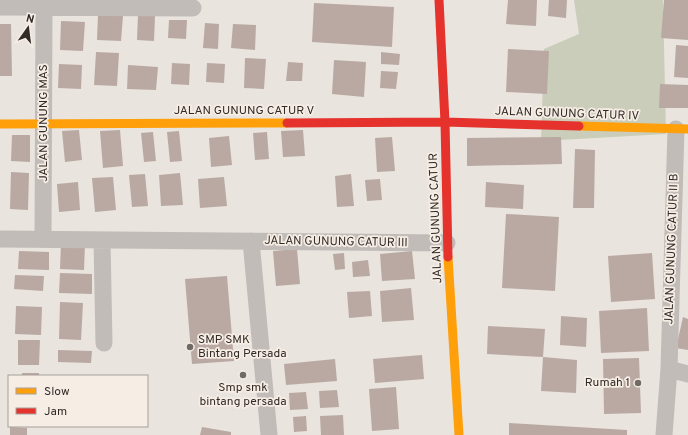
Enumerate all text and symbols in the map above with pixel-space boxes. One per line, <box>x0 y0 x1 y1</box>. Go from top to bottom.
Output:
north arrow <box>8 8 48 48</box>
text: N <box>25 12 36 27</box>
street label: JALAN GUNUNG MAS <box>36 64 52 182</box>
street label: JALAN GUNUNG CATUR V <box>174 103 315 119</box>
street label: JALAN GUNUNG CATUR IV <box>494 103 640 125</box>
street label: JALAN GUNUNG CATUR <box>426 152 446 284</box>
street label: JALAN GUNUNG CATUR II B <box>661 173 683 325</box>
street label: JALAN GUNUNG CATUR III <box>264 233 408 251</box>
place label: SMP SMK Bintang Persada <box>198 332 287 362</box>
marker: SMP SMK Bintang Persada <box>185 342 195 352</box>
marker: Smp smk bintang persada <box>238 370 248 380</box>
legend <box>8 375 148 427</box>
place label: Rumah 1 <box>585 375 630 391</box>
marker: Rumah 1 <box>633 378 643 388</box>
place label: Smp smk bintang persada <box>200 380 286 410</box>
text: Slow <box>44 384 70 400</box>
text: Jam <box>44 404 67 420</box>

